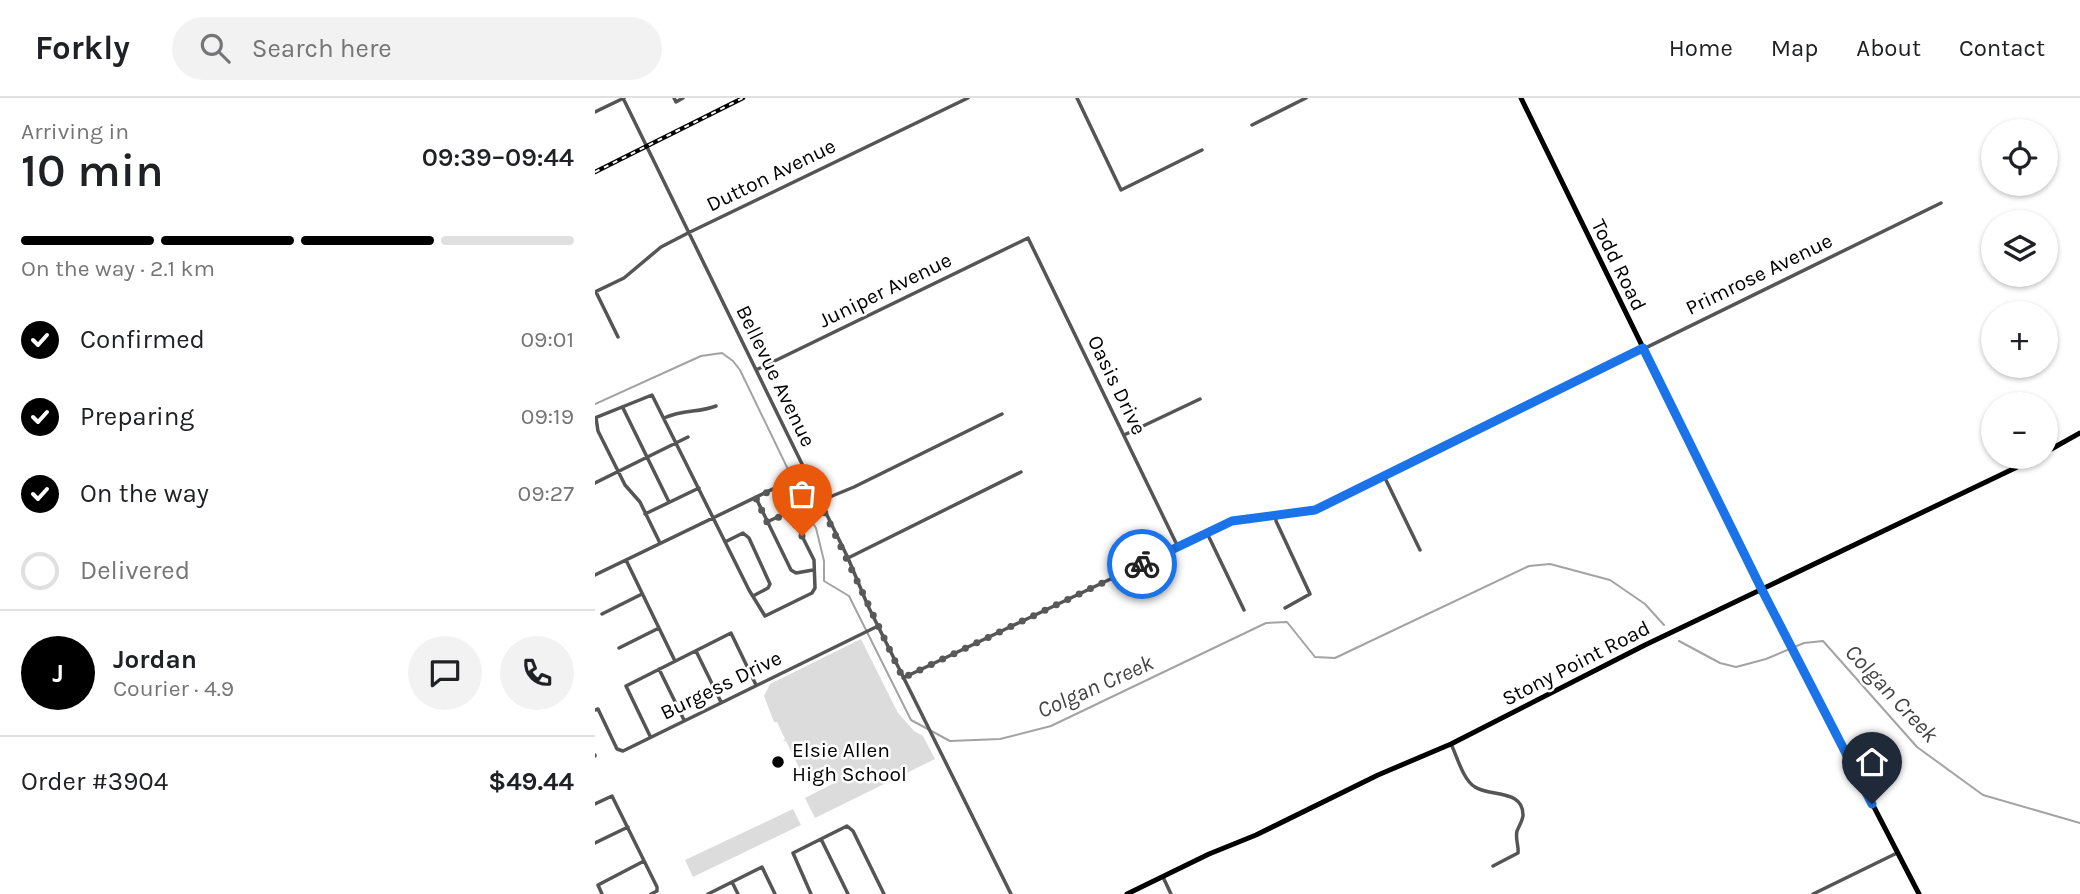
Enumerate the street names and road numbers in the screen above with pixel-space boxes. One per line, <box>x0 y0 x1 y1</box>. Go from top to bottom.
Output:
street label: Dutton Avenue <box>703 133 839 217</box>
street label: Todd Road <box>1587 215 1651 315</box>
street label: Primrose Avenue <box>1682 228 1836 320</box>
street label: Juniper Avenue <box>815 247 955 333</box>
street label: Bellevue Avenue <box>731 301 821 451</box>
street label: Oasis Drive <box>1083 331 1151 439</box>
street label: Stony Point Road <box>1498 615 1654 711</box>
street label: Burgess Drive <box>657 645 785 725</box>

